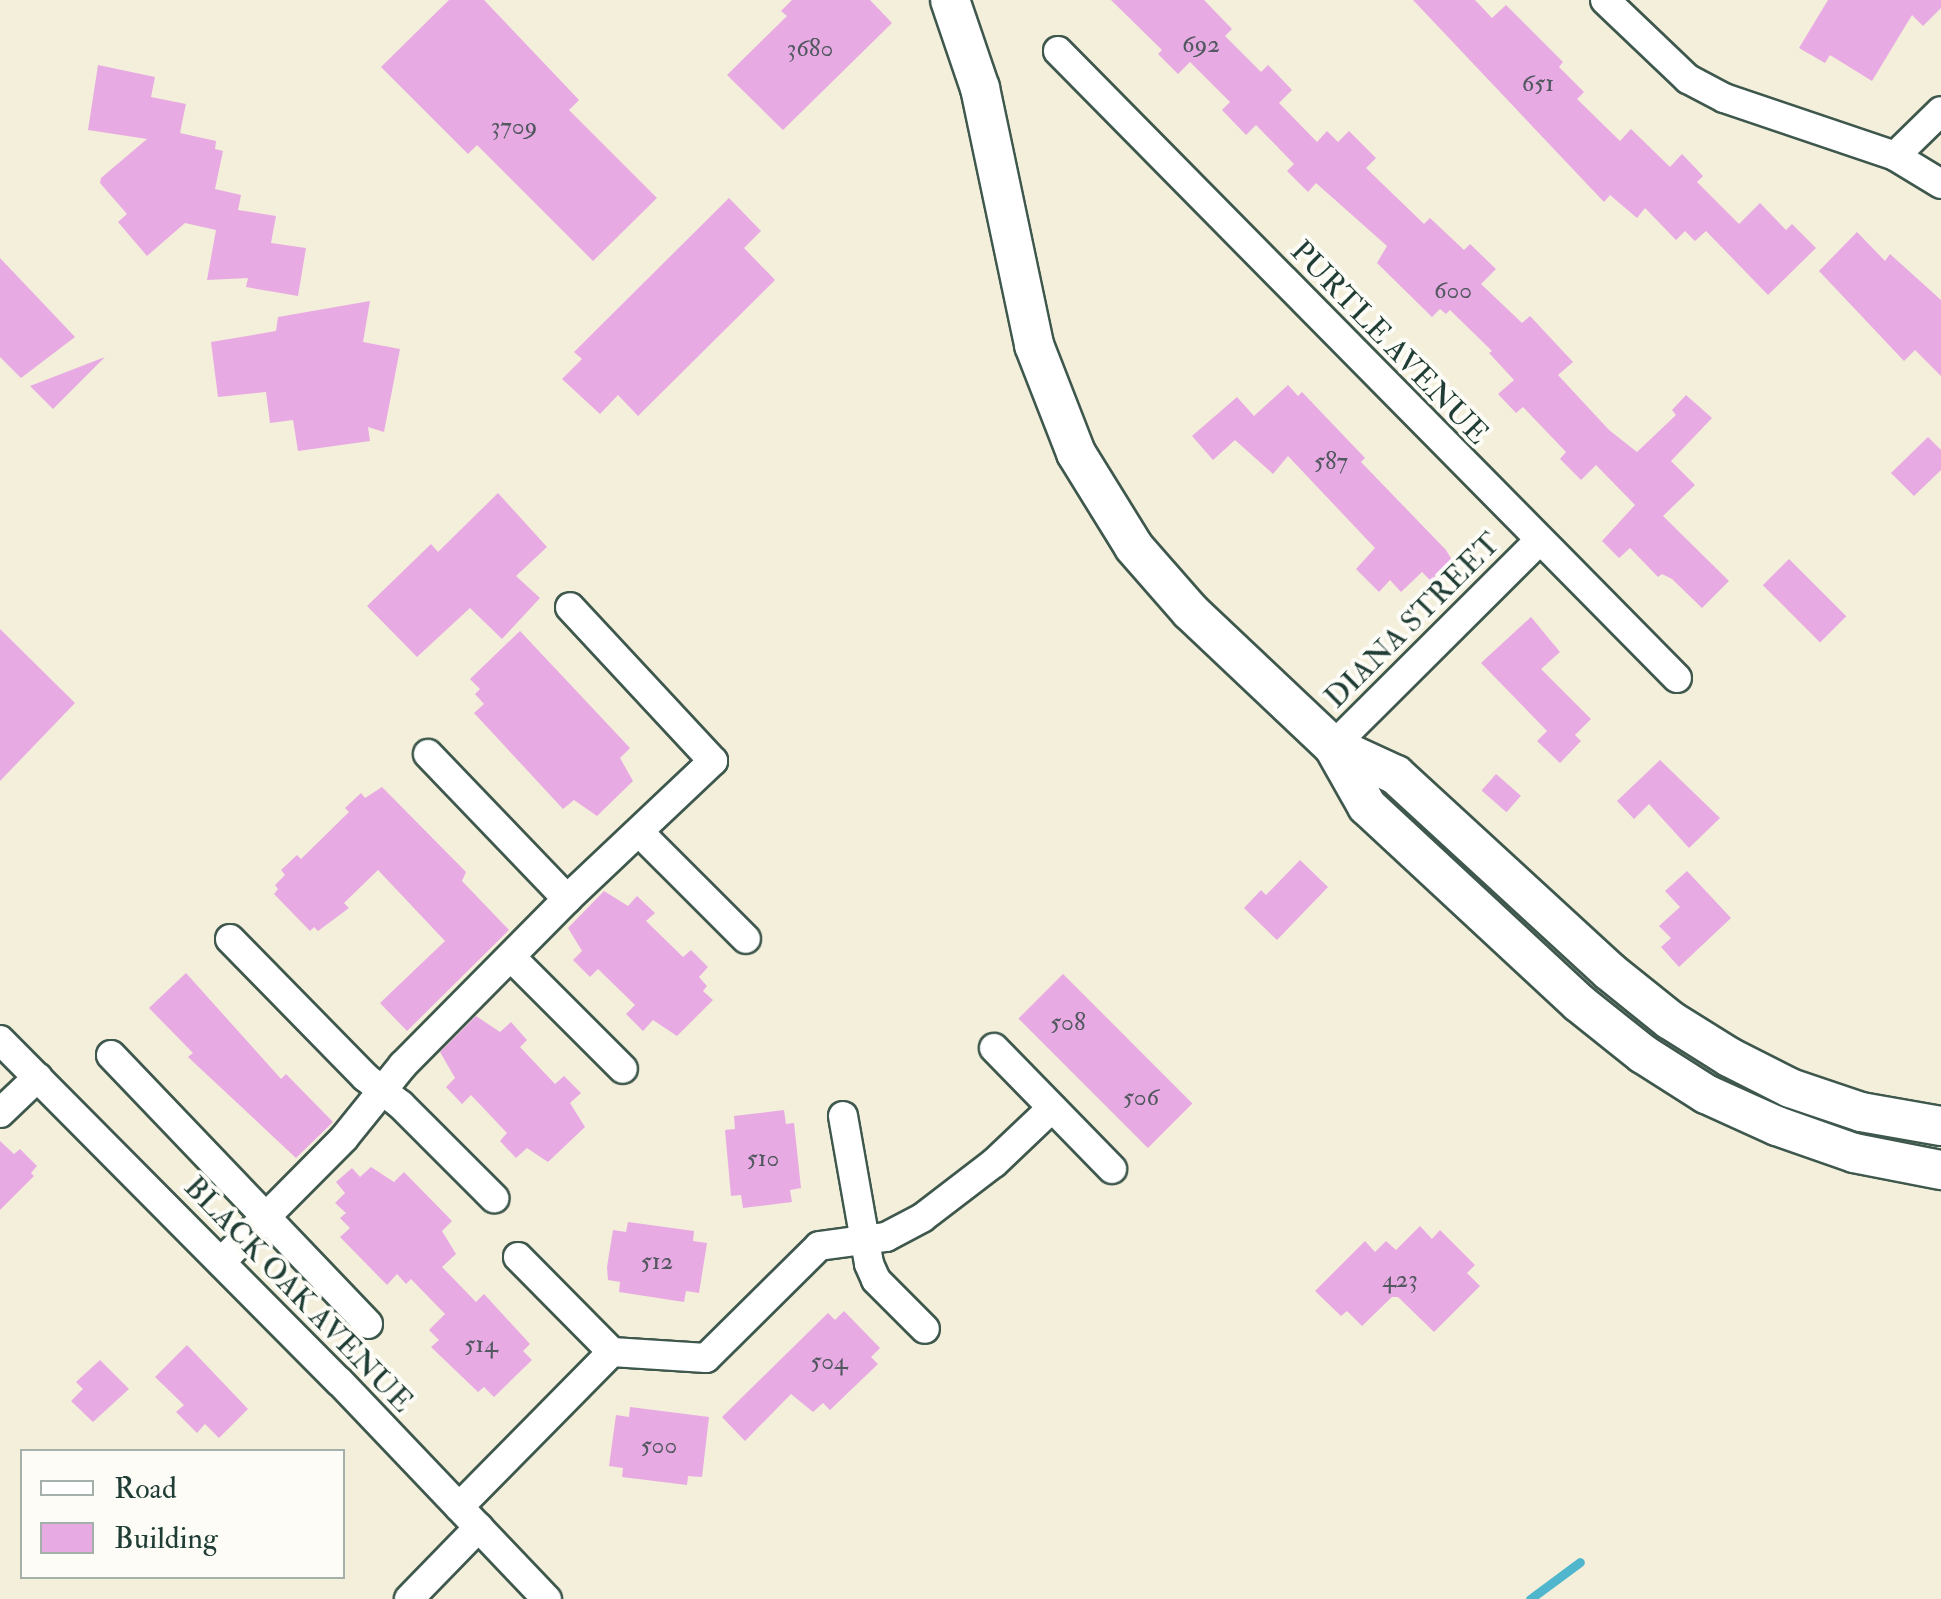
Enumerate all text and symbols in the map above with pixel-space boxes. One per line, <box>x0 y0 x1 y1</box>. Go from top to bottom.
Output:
house number: 692 <box>1182 30 1220 60</box>
house number: 3680 <box>787 34 833 64</box>
house number: 651 <box>1522 69 1554 99</box>
house number: 3709 <box>491 112 537 142</box>
street label: PURTLE AVENUE <box>1283 234 1495 452</box>
house number: 600 <box>1434 276 1472 306</box>
house number: 587 <box>1314 447 1348 477</box>
street label: DIANA STREET <box>1318 526 1508 716</box>
house number: 508 <box>1050 1008 1086 1038</box>
house number: 506 <box>1123 1083 1159 1113</box>
house number: 510 <box>747 1144 779 1174</box>
street label: BLACK OAK AVENUE <box>176 1170 420 1420</box>
house number: 512 <box>641 1247 673 1277</box>
house number: 423 <box>1382 1265 1418 1295</box>
house number: 514 <box>464 1330 498 1360</box>
house number: 504 <box>811 1347 847 1377</box>
house number: 500 <box>641 1431 677 1461</box>
legend <box>20 1449 345 1579</box>
text: Road <box>114 1470 177 1507</box>
text: Building <box>114 1520 218 1557</box>

